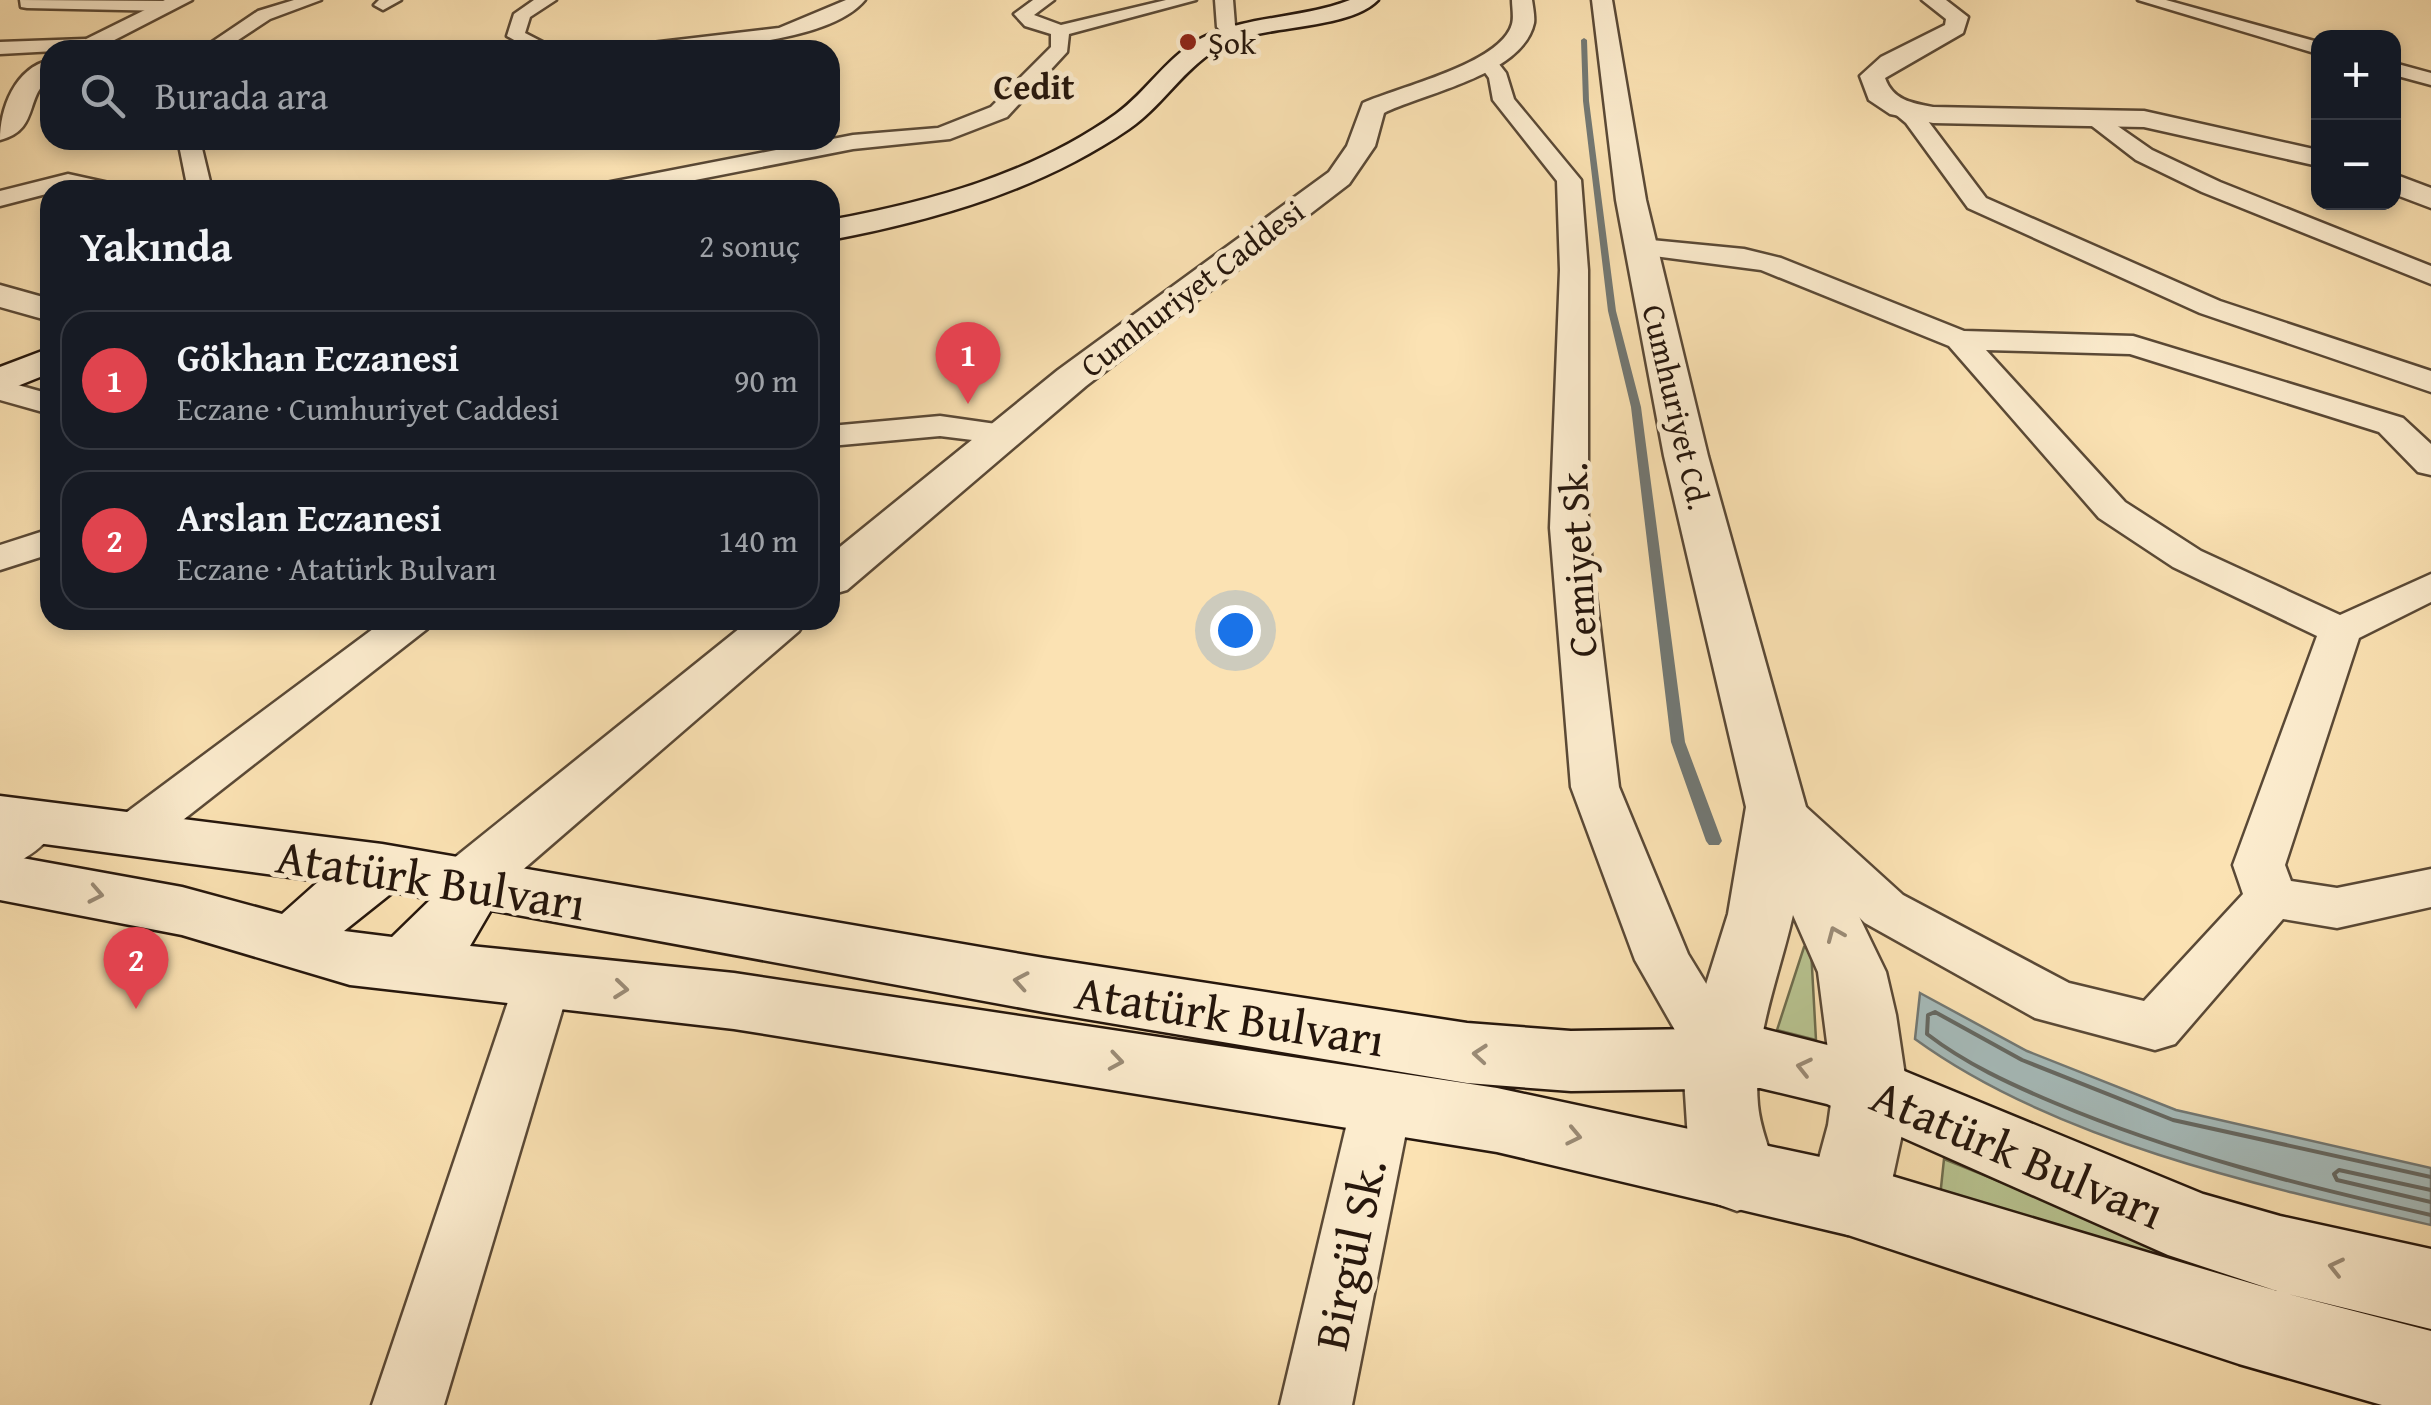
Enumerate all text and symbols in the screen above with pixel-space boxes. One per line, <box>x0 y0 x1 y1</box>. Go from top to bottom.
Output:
place label: Şok <box>1208 19 1257 66</box>
map controls <box>2311 30 2401 210</box>
button: + <box>2311 30 2401 120</box>
marker: Şok <box>1177 31 1199 53</box>
search box <box>40 40 840 150</box>
district label: Cedit <box>993 61 1075 112</box>
text: Burada ara <box>155 67 328 123</box>
icon: search <box>75 68 130 123</box>
button: − <box>2311 120 2401 210</box>
street label: Cumhuriyet Caddesi <box>1070 188 1314 388</box>
text: Yakında <box>80 215 232 276</box>
text: 2 sonuç <box>699 222 800 269</box>
street label: Cumhuriyet Cd. <box>1631 300 1723 514</box>
pin: 1 <box>936 322 1000 404</box>
text: Gökhan Eczanesi <box>177 329 459 385</box>
text: 1 <box>106 357 123 404</box>
text: 90 m <box>734 357 798 404</box>
text: Eczane · Cumhuriyet Caddesi <box>177 385 559 432</box>
street label: Cemiyet Sk. <box>1542 461 1612 659</box>
text: Arslan Eczanesi <box>177 489 442 545</box>
text: 2 <box>106 517 123 564</box>
text: 140 m <box>719 517 798 564</box>
text: Eczane · Atatürk Bulvarı <box>177 545 497 592</box>
your location <box>1210 605 1261 656</box>
street label: Atatürk Bulvarı <box>271 820 591 938</box>
one-way arrow <box>88 883 104 904</box>
pin: 2 <box>104 926 168 1009</box>
one-way arrow <box>1827 926 1847 944</box>
street label: Atatürk Bulvarı <box>1070 956 1390 1074</box>
one-way arrow <box>1012 971 1029 992</box>
one-way arrow <box>613 978 629 999</box>
one-way arrow <box>1472 1043 1488 1065</box>
one-way arrow <box>1107 1049 1124 1070</box>
one-way arrow <box>1796 1058 1813 1079</box>
street label: Atatürk Bulvarı <box>1861 1059 2175 1247</box>
one-way arrow <box>1565 1125 1582 1146</box>
street label: Birgül Sk. <box>1294 1152 1404 1356</box>
one-way arrow <box>2328 1258 2345 1279</box>

